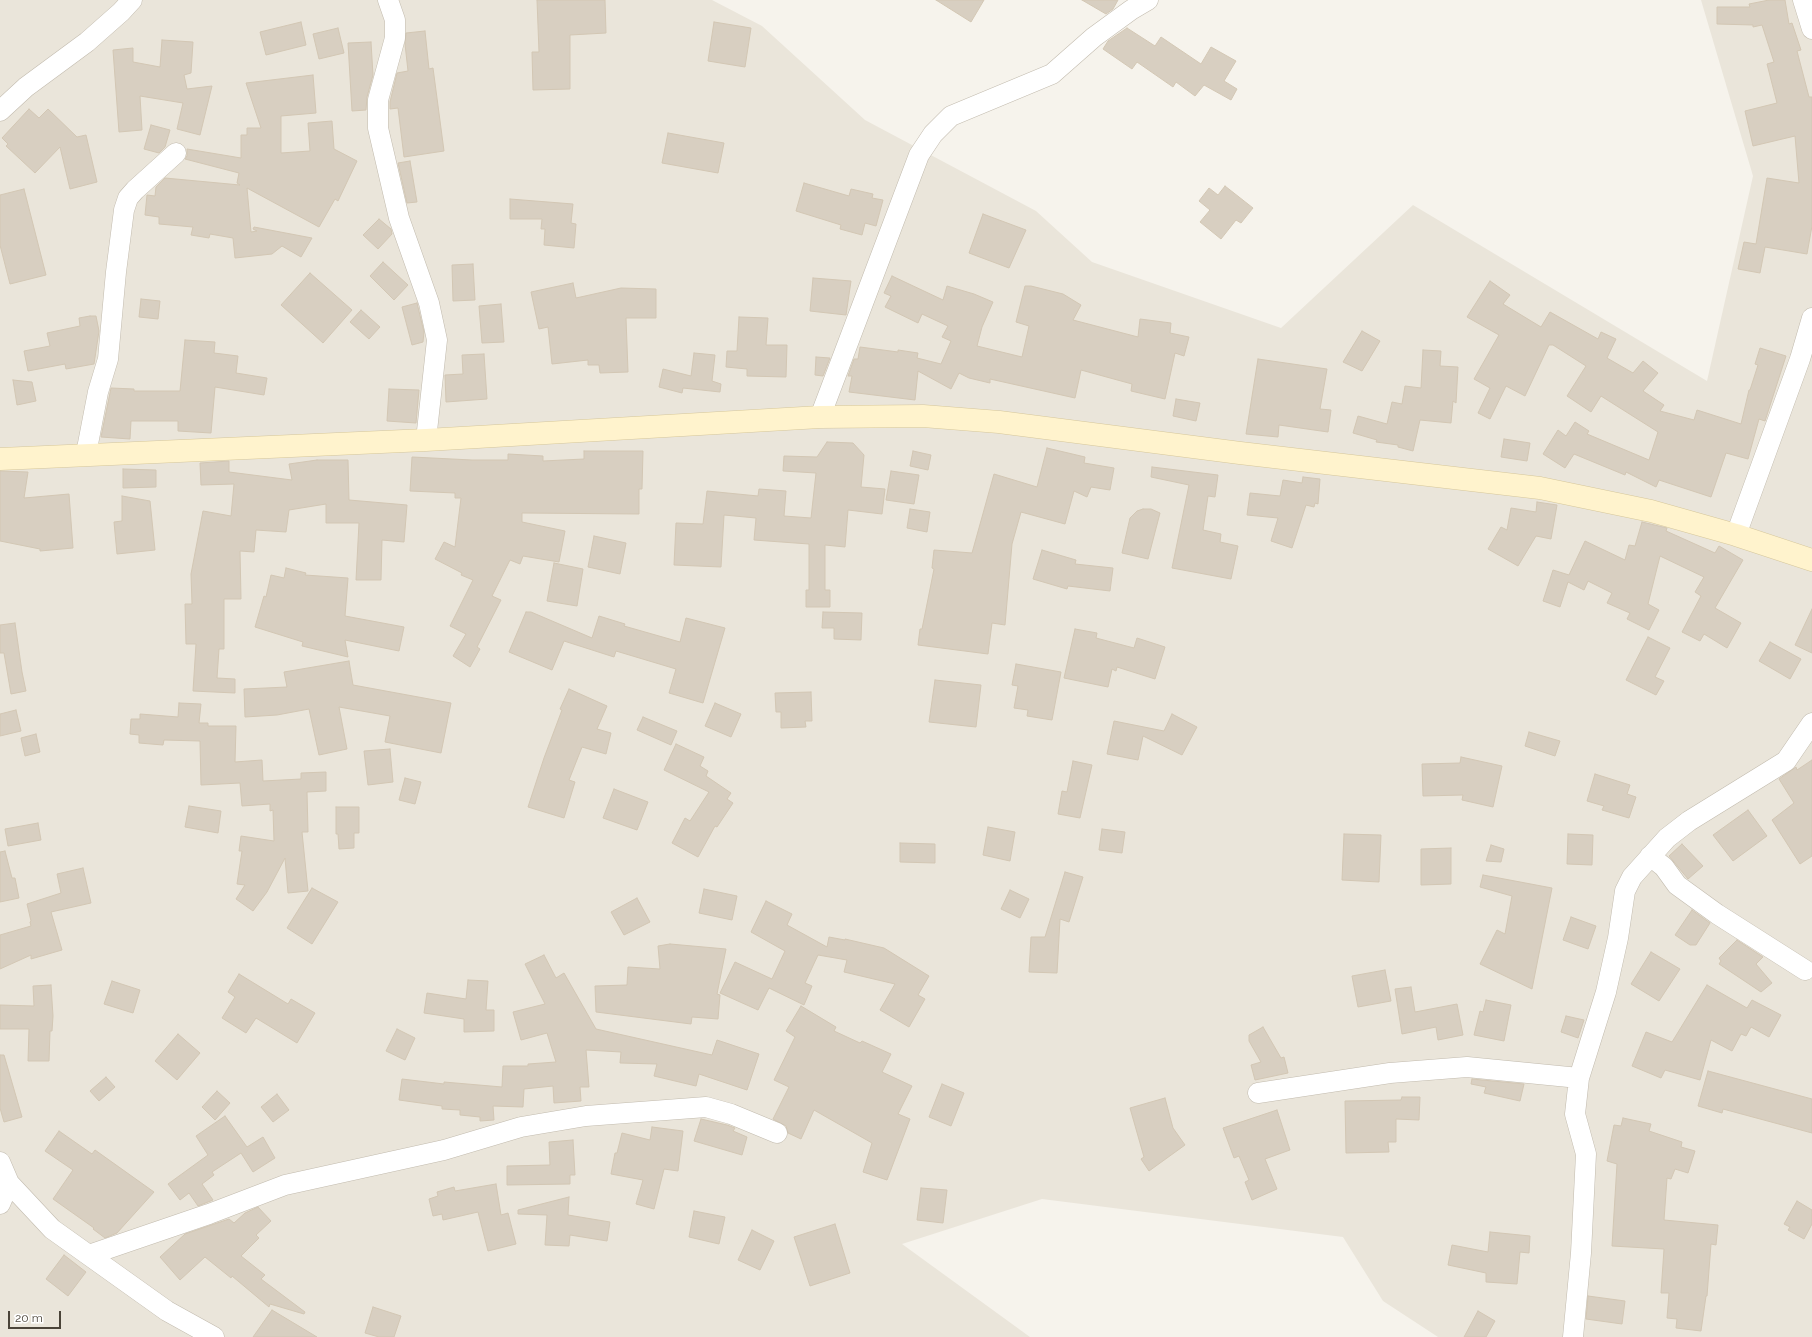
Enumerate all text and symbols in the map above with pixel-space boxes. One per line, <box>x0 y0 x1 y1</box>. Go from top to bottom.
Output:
scale bar <box>10 1303 63 1329</box>
text: 20 m <box>15 1311 43 1325</box>

